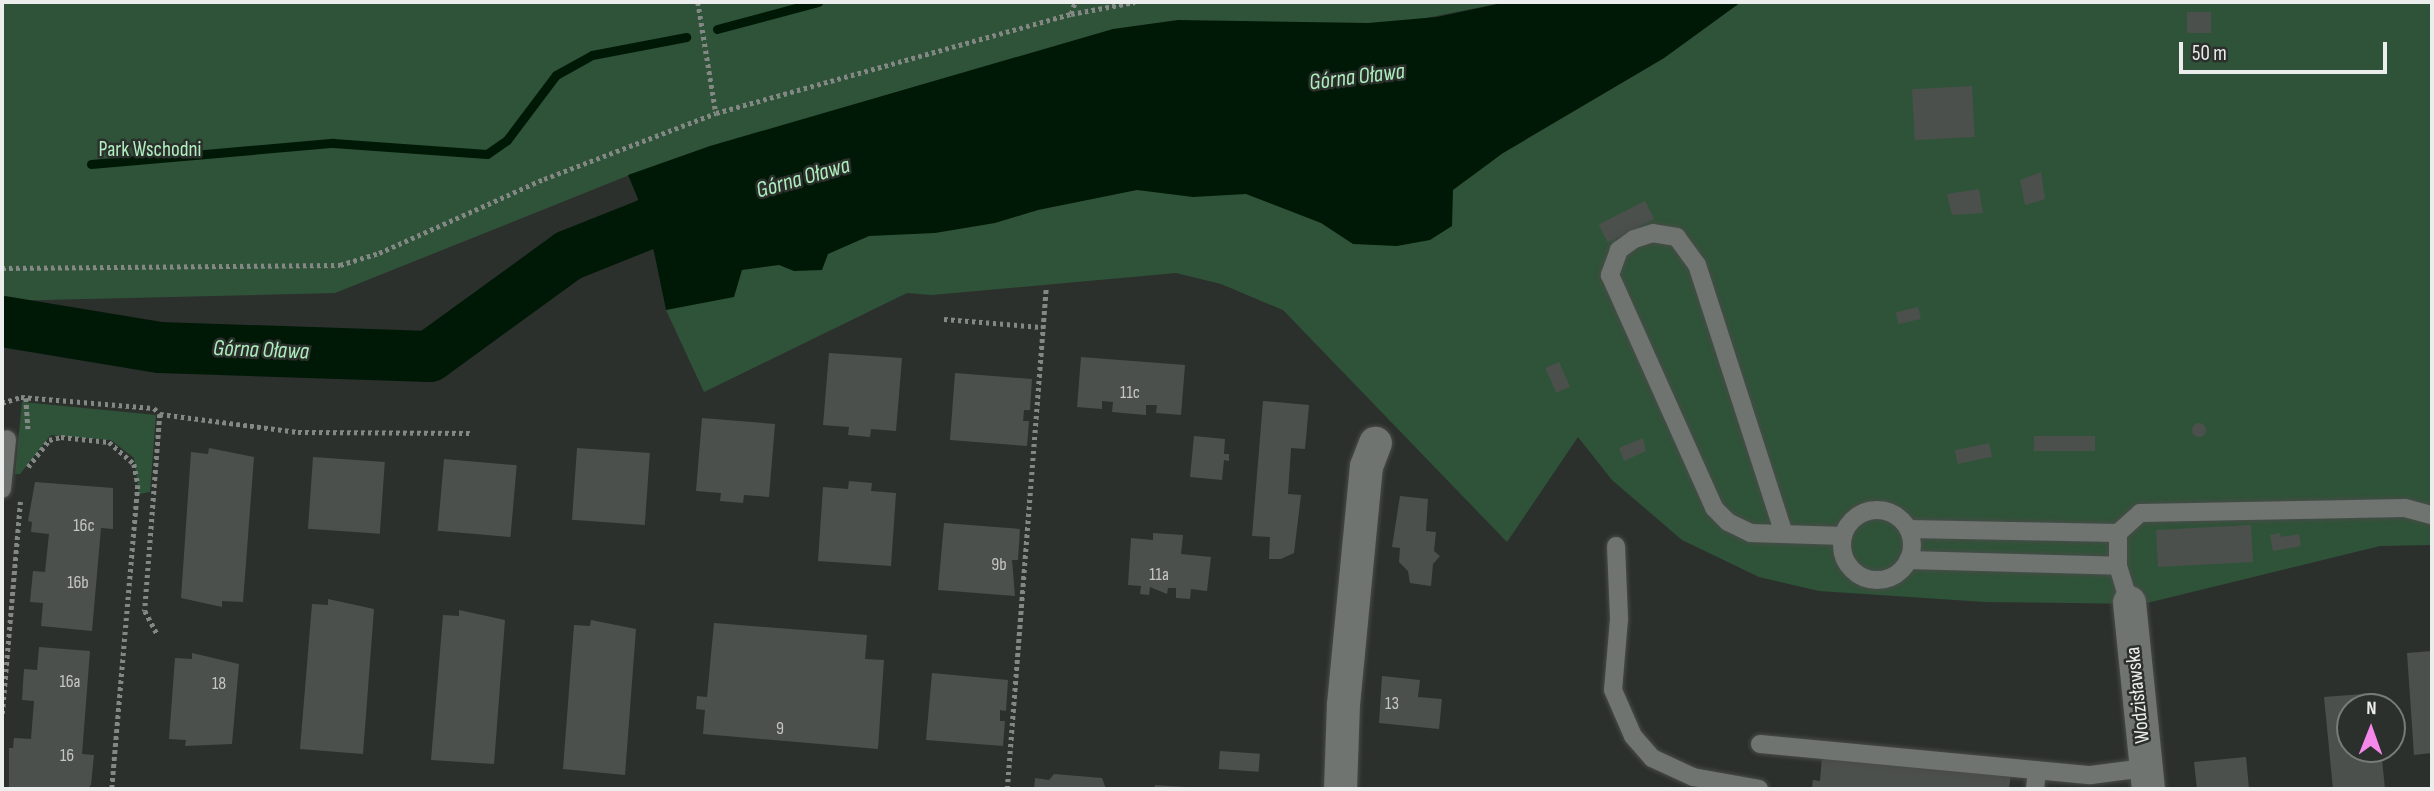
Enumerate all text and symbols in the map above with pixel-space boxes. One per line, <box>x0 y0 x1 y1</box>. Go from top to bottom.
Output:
scale bar <box>2182 28 2390 72</box>
text: 50 m <box>2192 41 2227 66</box>
water label: Górna Oława <box>1308 57 1406 97</box>
park label: Park Wschodni <box>99 137 201 163</box>
water label: Górna Oława <box>753 151 853 205</box>
water label: Górna Oława <box>212 335 310 365</box>
house number: 11c <box>1120 382 1140 404</box>
house number: 16c <box>73 515 95 537</box>
house number: 9b <box>991 554 1007 576</box>
house number: 11a <box>1149 564 1169 586</box>
house number: 16b <box>67 572 89 594</box>
street label: Wodzisławska <box>2120 645 2156 745</box>
house number: 16a <box>59 671 81 693</box>
house number: 18 <box>212 673 226 695</box>
house number: 13 <box>1385 693 1399 715</box>
north arrow <box>2336 693 2406 763</box>
text: N <box>2366 697 2377 720</box>
house number: 9 <box>776 718 784 740</box>
house number: 16 <box>60 745 74 767</box>

